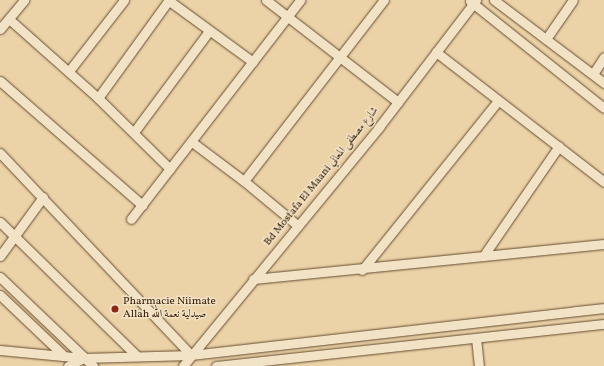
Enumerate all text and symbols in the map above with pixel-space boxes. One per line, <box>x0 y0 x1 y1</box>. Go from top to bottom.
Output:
street label: Bd Mostafa El Maani شارع مصطفى المعاني <box>262 105 382 249</box>
place label: Pharmacie Niimate Allah صيدلية نعمة الله <box>123 296 216 322</box>
marker: Pharmacie Niimate Allah صيدلية نعمة الله <box>110 304 120 314</box>

